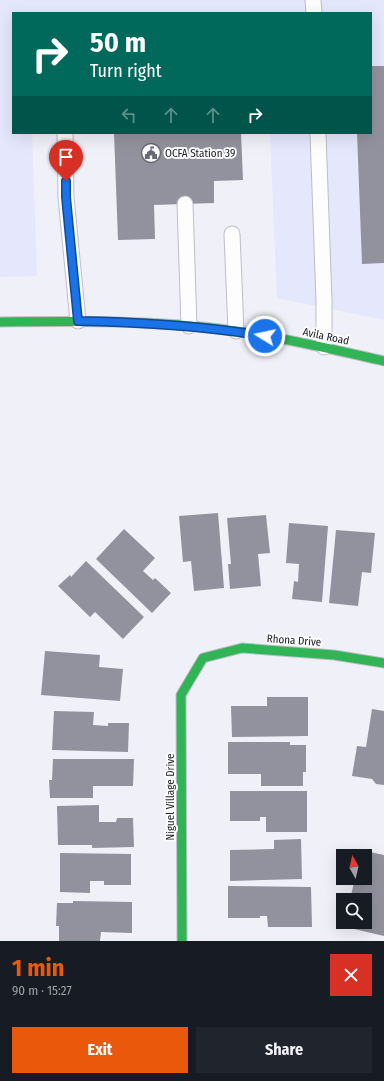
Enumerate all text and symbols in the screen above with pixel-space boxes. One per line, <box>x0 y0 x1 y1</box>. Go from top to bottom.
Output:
text: 50 m <box>90 26 146 59</box>
icon: right <box>24 28 76 80</box>
text: Turn right <box>90 60 162 82</box>
icon: left <box>118 104 140 126</box>
icon: ahead <box>160 104 182 126</box>
icon: ahead <box>202 104 224 126</box>
icon: right <box>244 104 266 126</box>
pin <box>49 140 83 181</box>
public building icon: OCFA Station 39 <box>140 142 162 164</box>
icon: arrive <box>55 146 77 168</box>
place label: OCFA Station 39 <box>165 147 235 160</box>
position arrow <box>244 315 286 357</box>
street label: Avila Road <box>302 325 350 348</box>
street label: Rhona Drive <box>266 632 322 649</box>
street label: Niguel Village Drive <box>164 754 177 840</box>
north arrow <box>336 849 372 885</box>
map controls <box>336 849 372 929</box>
button: search <box>336 893 372 929</box>
text: 1 min <box>12 954 64 982</box>
button: close <box>330 954 372 996</box>
text: 90 m · 15:27 <box>12 983 72 998</box>
button: Exit <box>12 1027 188 1073</box>
button: Share <box>196 1027 372 1073</box>

